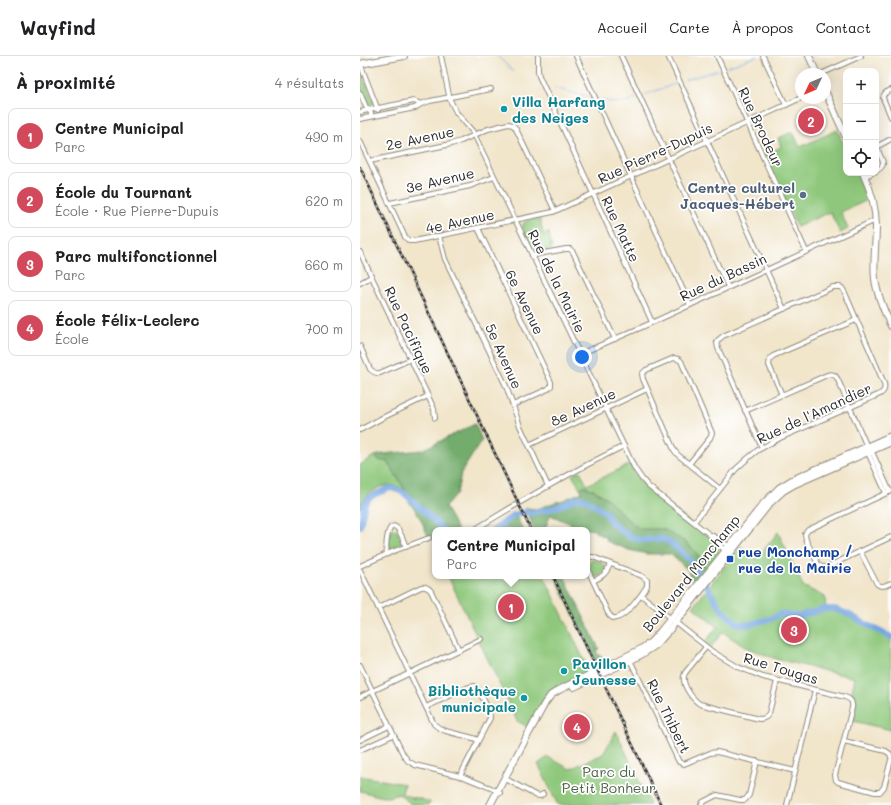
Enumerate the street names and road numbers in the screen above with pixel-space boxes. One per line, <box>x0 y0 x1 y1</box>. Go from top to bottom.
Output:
street label: Rue Brodeur <box>734 84 788 170</box>
street label: Rue Pierre-Dupuis <box>595 118 715 188</box>
street label: 2e Avenue <box>384 121 456 155</box>
street label: 3e Avenue <box>404 163 476 197</box>
street label: Rue Matte <box>597 193 645 265</box>
street label: 4e Avenue <box>424 204 496 238</box>
street label: Rue de la Mairie <box>524 226 590 336</box>
street label: Rue du Bassin <box>676 249 770 305</box>
street label: 6e Avenue <box>501 266 549 338</box>
street label: Rue Pacifique <box>380 283 438 377</box>
street label: 5e Avenue <box>481 320 527 392</box>
street label: Rue de l'Amandier <box>754 378 874 448</box>
street label: 8e Avenue <box>547 384 619 430</box>
street label: Boulevard Monchamp <box>638 511 744 635</box>
street label: Rue Tougas <box>741 648 821 688</box>
street label: Rue Thibert <box>643 676 695 756</box>

